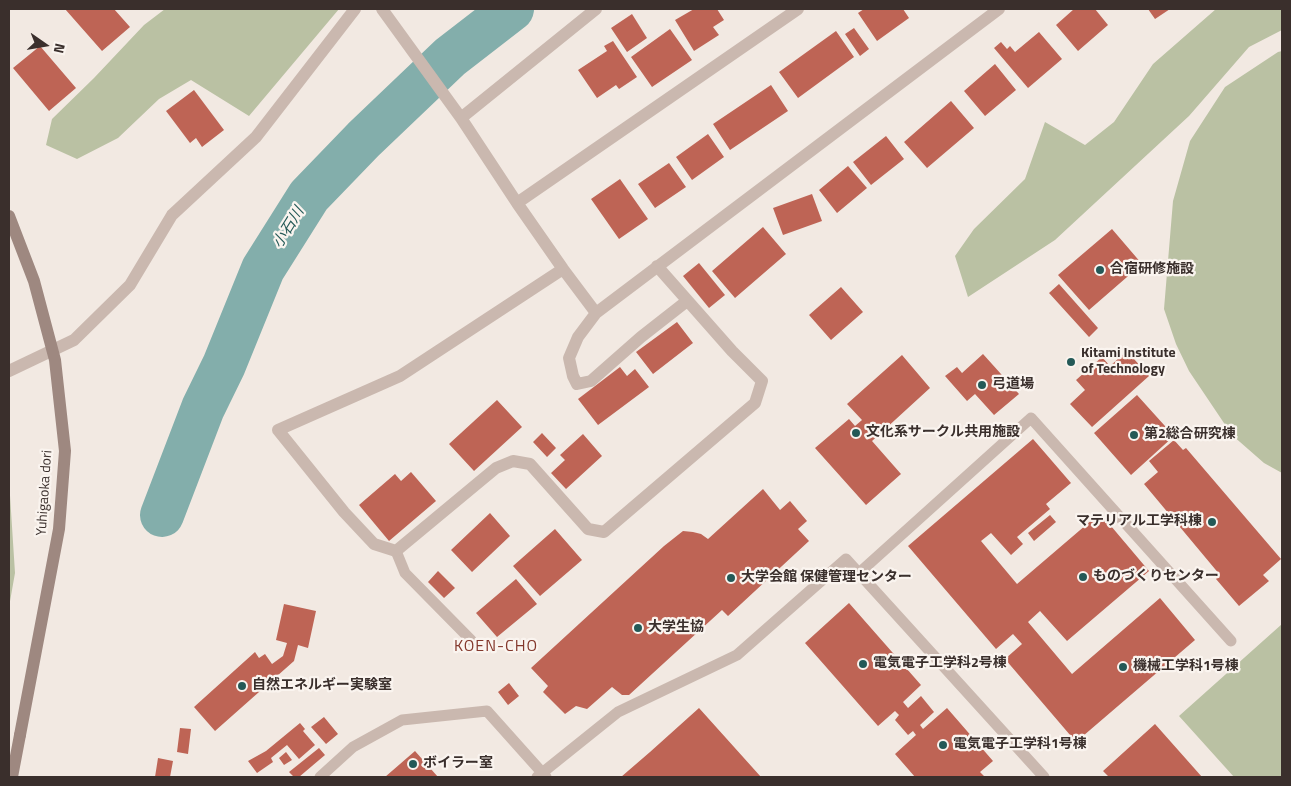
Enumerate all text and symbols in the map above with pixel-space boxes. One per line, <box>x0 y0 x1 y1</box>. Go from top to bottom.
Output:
north arrow <box>20 20 70 70</box>
text: N <box>49 41 71 56</box>
water label: 小石川 <box>269 204 309 252</box>
place label: 合宿研修施設 <box>1110 262 1194 278</box>
marker: 合宿研修施設 <box>1094 264 1106 276</box>
place label: Kitami Institute of Technology <box>1081 346 1176 378</box>
marker: Kitami Institute of Technology <box>1065 356 1077 368</box>
place label: 弓道場 <box>992 377 1034 393</box>
marker: 弓道場 <box>976 379 988 391</box>
place label: 文化系サークル共用施設 <box>866 425 1020 441</box>
marker: 文化系サークル共用施設 <box>850 427 862 439</box>
place label: 第2総合研究棟 <box>1144 427 1236 443</box>
marker: 第2総合研究棟 <box>1128 429 1140 441</box>
street label: Yuhigaoka dori <box>34 450 56 536</box>
place label: マテリアル工学科棟 <box>1076 514 1202 530</box>
marker: マテリアル工学科棟 <box>1206 516 1218 528</box>
place label: ものづくりセンター <box>1093 569 1219 585</box>
place label: 大学会館 保健管理センター <box>741 570 912 586</box>
marker: ものづくりセンター <box>1077 571 1089 583</box>
marker: 大学会館 保健管理センター <box>725 572 737 584</box>
place label: 大学生協 <box>648 620 704 636</box>
marker: 大学生協 <box>632 622 644 634</box>
district label: KOEN-CHO <box>453 637 539 657</box>
place label: 電気電子工学科2号棟 <box>873 656 1007 672</box>
marker: 電気電子工学科2号棟 <box>857 658 869 670</box>
place label: 機械工学科1号棟 <box>1133 659 1239 675</box>
marker: 機械工学科1号棟 <box>1117 661 1129 673</box>
place label: 自然エネルギー実験室 <box>252 678 392 694</box>
marker: 自然エネルギー実験室 <box>236 680 248 692</box>
place label: 電気電子工学科1号棟 <box>953 737 1087 753</box>
marker: 電気電子工学科1号棟 <box>937 739 949 751</box>
place label: ボイラー室 <box>423 756 493 772</box>
marker: ボイラー室 <box>407 758 419 770</box>

